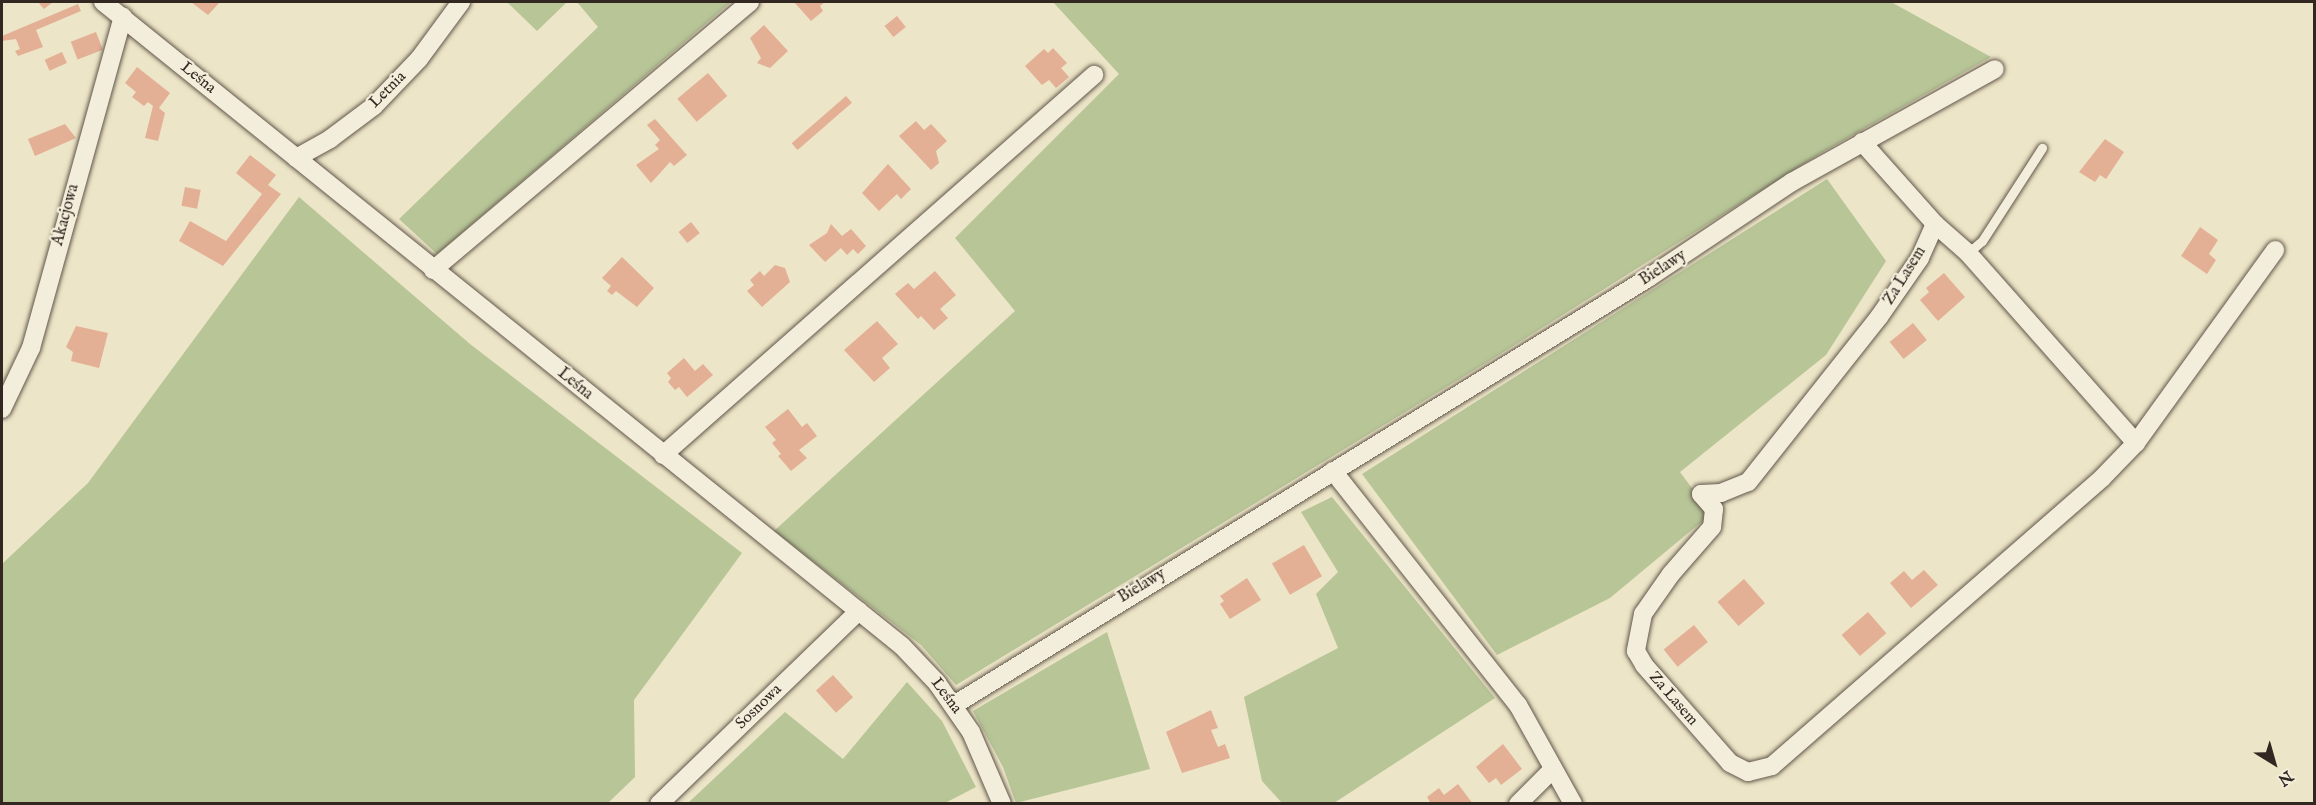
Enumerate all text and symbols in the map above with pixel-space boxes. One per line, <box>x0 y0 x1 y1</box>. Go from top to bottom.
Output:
street label: Leśna <box>176 58 220 98</box>
street label: Letnia <box>366 68 410 112</box>
street label: Akacjowa <box>49 182 83 248</box>
street label: Za Lasem <box>1880 243 1930 309</box>
street label: Bielawy <box>1636 246 1690 290</box>
street label: Leśna <box>553 364 597 404</box>
street label: Bielawy <box>1115 564 1169 608</box>
street label: Za Lasem <box>1644 668 1702 730</box>
street label: Leśna <box>926 674 966 718</box>
street label: Sosnowa <box>732 680 786 734</box>
north arrow <box>2244 733 2304 793</box>
text: N <box>2273 765 2296 790</box>

